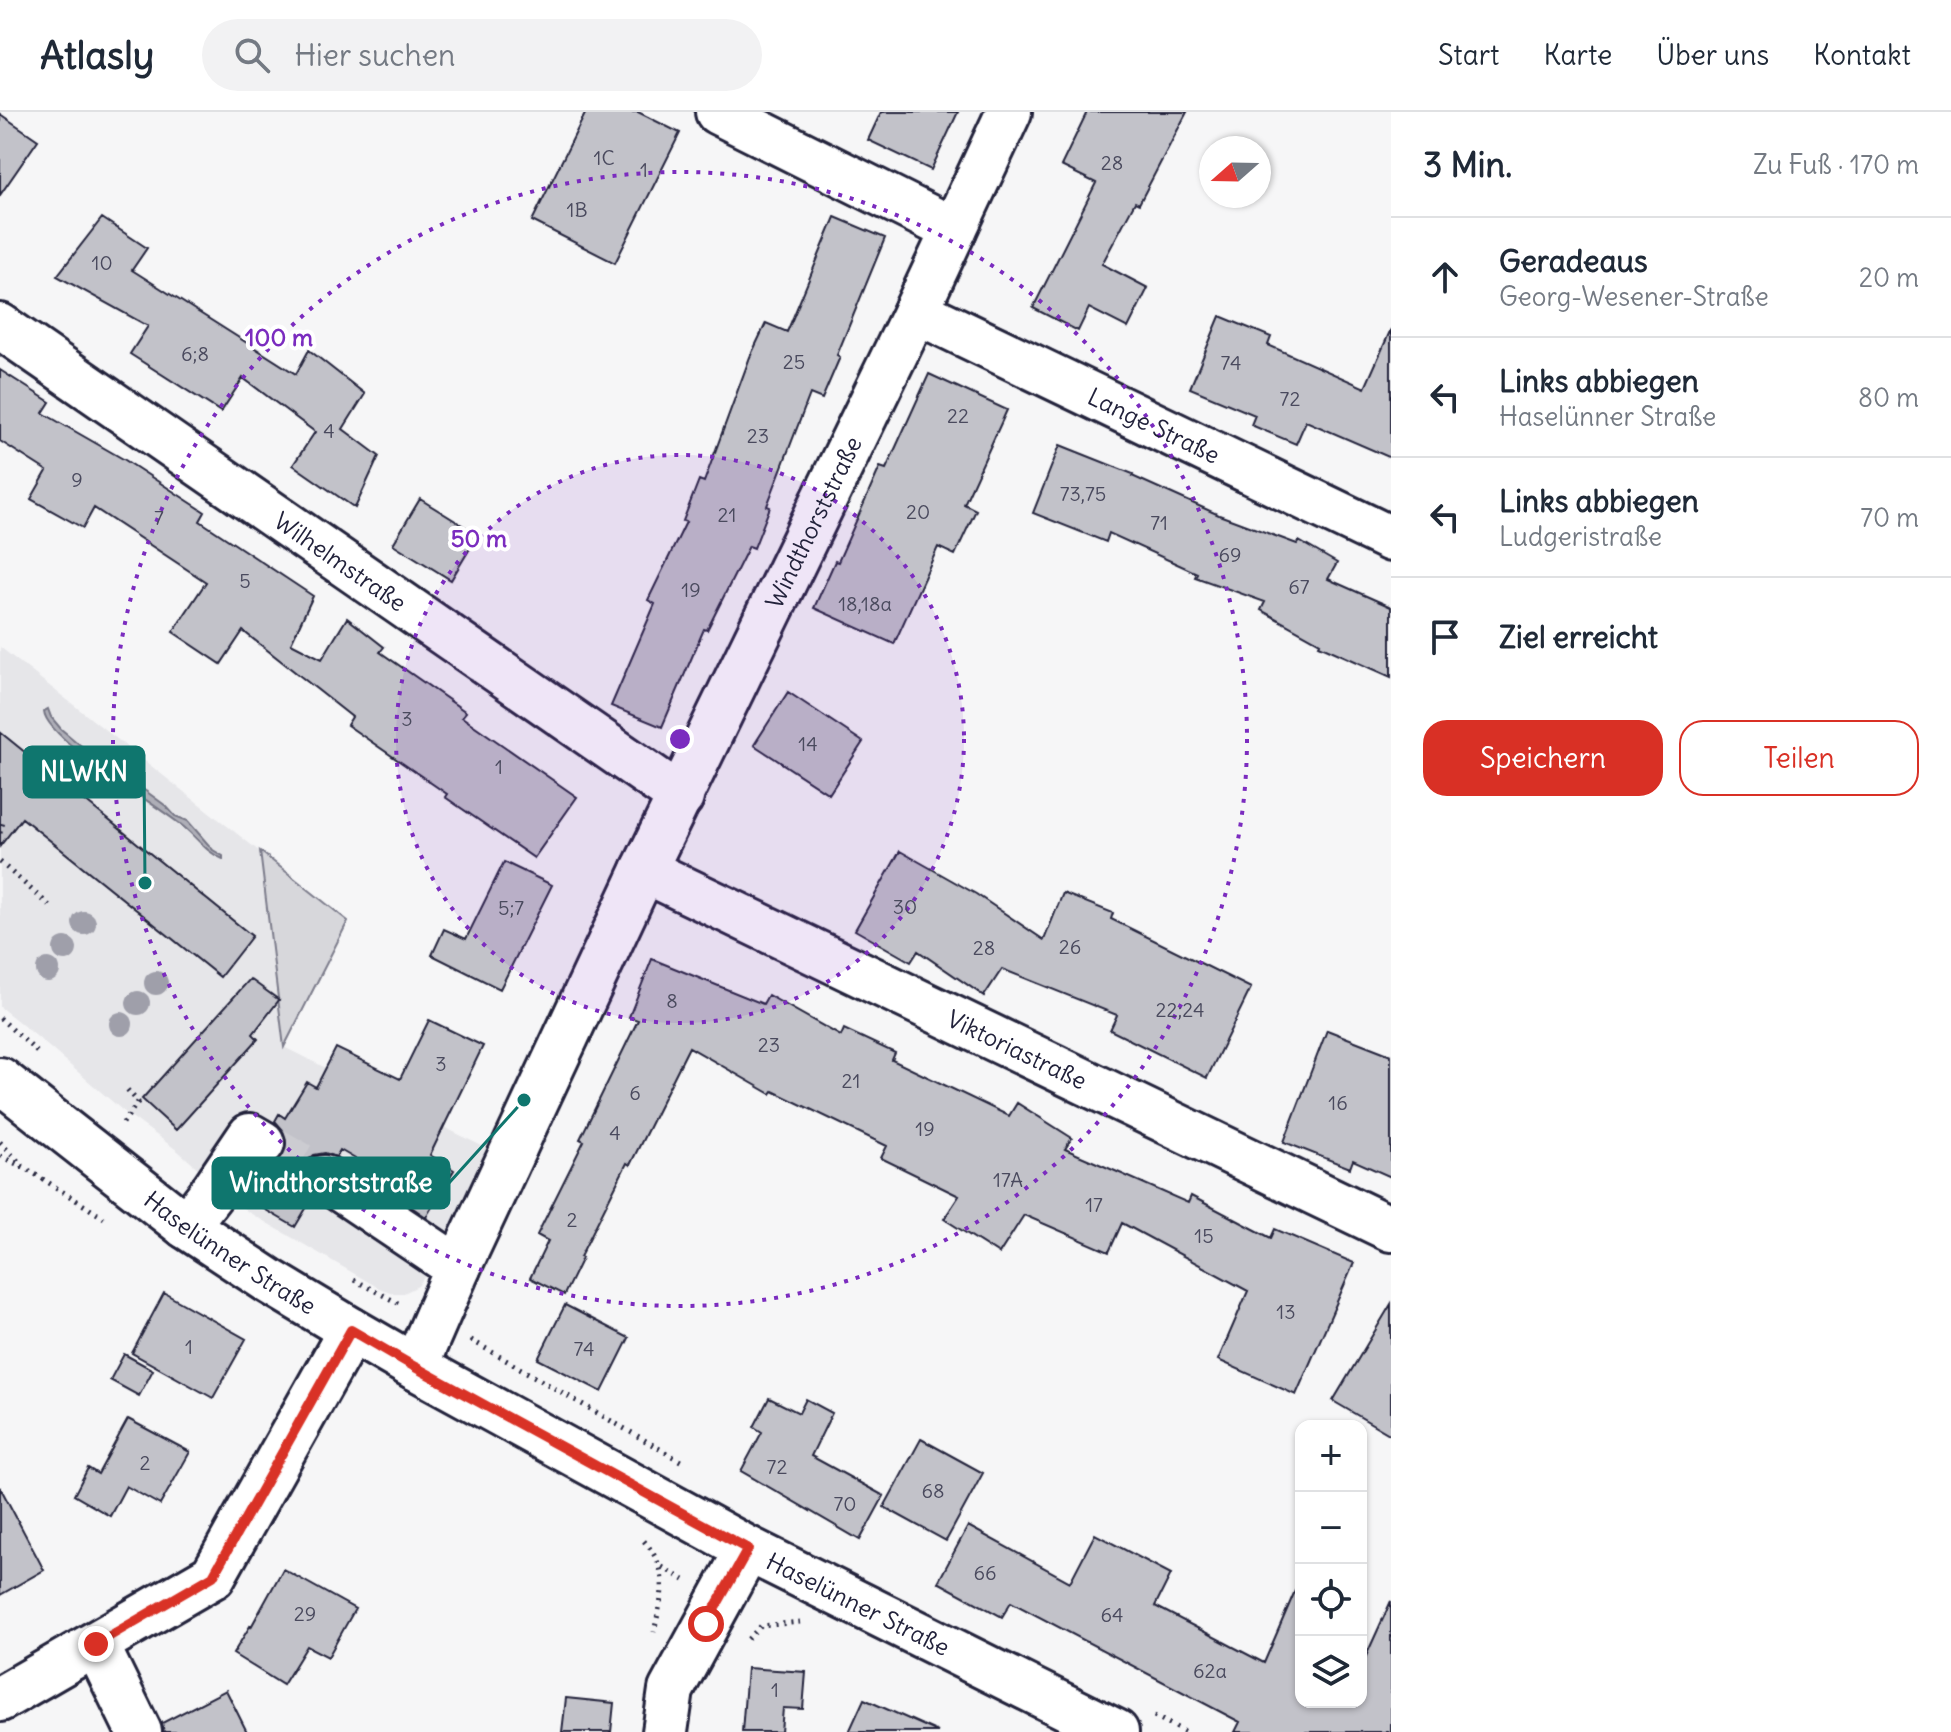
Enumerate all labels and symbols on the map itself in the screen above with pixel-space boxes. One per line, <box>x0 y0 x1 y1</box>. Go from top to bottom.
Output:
north arrow <box>1199 136 1271 208</box>
house number: 1C <box>593 145 615 170</box>
house number: 28 <box>1101 150 1123 175</box>
house number: 1 <box>640 157 648 182</box>
house number: 1B <box>566 197 588 222</box>
house number: 10 <box>91 250 113 275</box>
text: 100 m <box>245 322 313 352</box>
house number: 6;8 <box>181 341 209 366</box>
house number: 25 <box>783 349 805 374</box>
house number: 74 <box>1221 350 1241 375</box>
street label: Lange Straße <box>1083 381 1225 470</box>
house number: 72 <box>1280 386 1300 411</box>
house number: 22 <box>947 403 969 428</box>
house number: 4 <box>323 418 335 443</box>
house number: 23 <box>747 423 769 448</box>
street label: Windthorststraße <box>759 431 868 613</box>
house number: 9 <box>71 467 83 492</box>
house number: 73,75 <box>1060 481 1106 506</box>
house number: 20 <box>906 499 930 524</box>
house number: 21 <box>718 502 736 527</box>
house number: 7 <box>154 505 164 530</box>
street label: Wilhelmstraße <box>269 505 412 618</box>
house number: 71 <box>1150 510 1168 535</box>
text: 50 m <box>451 523 507 553</box>
house number: 69 <box>1218 542 1242 567</box>
house number: 5 <box>239 568 251 593</box>
house number: 67 <box>1288 574 1310 599</box>
house number: 19 <box>681 577 701 602</box>
house number: 18,18a <box>838 591 892 616</box>
house number: 3 <box>401 706 413 731</box>
centre of rings <box>666 725 694 753</box>
house number: 14 <box>798 731 818 756</box>
callout: NLWKN <box>24 747 144 797</box>
house number: 1 <box>495 754 503 779</box>
text: NLWKN <box>40 755 128 788</box>
house number: 30 <box>893 894 917 919</box>
house number: 5;7 <box>498 895 524 920</box>
house number: 26 <box>1059 934 1081 959</box>
house number: 28 <box>973 935 995 960</box>
house number: 8 <box>666 988 678 1013</box>
house number: 22;24 <box>1156 997 1204 1022</box>
street label: Viktoriastraße <box>942 1003 1092 1096</box>
house number: 23 <box>758 1032 780 1057</box>
house number: 3 <box>435 1051 447 1076</box>
house number: 21 <box>842 1068 860 1093</box>
house number: 6 <box>629 1080 641 1105</box>
house number: 16 <box>1328 1090 1348 1115</box>
house number: 19 <box>915 1116 935 1141</box>
house number: 4 <box>609 1120 621 1145</box>
callout: Windthorststraße <box>213 1158 449 1208</box>
text: Windthorststraße <box>229 1166 433 1199</box>
house number: 17A <box>993 1167 1023 1192</box>
street label: Haselünner Straße <box>138 1184 322 1321</box>
house number: 17 <box>1085 1192 1103 1217</box>
house number: 2 <box>567 1207 578 1232</box>
house number: 15 <box>1194 1223 1214 1248</box>
house number: 13 <box>1276 1299 1296 1324</box>
house number: 1 <box>185 1334 193 1359</box>
house number: 74 <box>574 1336 594 1361</box>
house number: 2 <box>140 1450 151 1475</box>
house number: 72 <box>767 1454 787 1479</box>
house number: 68 <box>921 1478 945 1503</box>
house number: 70 <box>834 1491 856 1516</box>
street label: Haselünner Straße <box>762 1546 955 1662</box>
house number: 66 <box>973 1560 997 1585</box>
house number: 29 <box>294 1601 316 1626</box>
house number: 64 <box>1100 1602 1124 1627</box>
route start <box>688 1606 724 1642</box>
route end <box>78 1626 114 1662</box>
house number: 62a <box>1193 1658 1227 1683</box>
house number: 1 <box>771 1677 779 1702</box>

